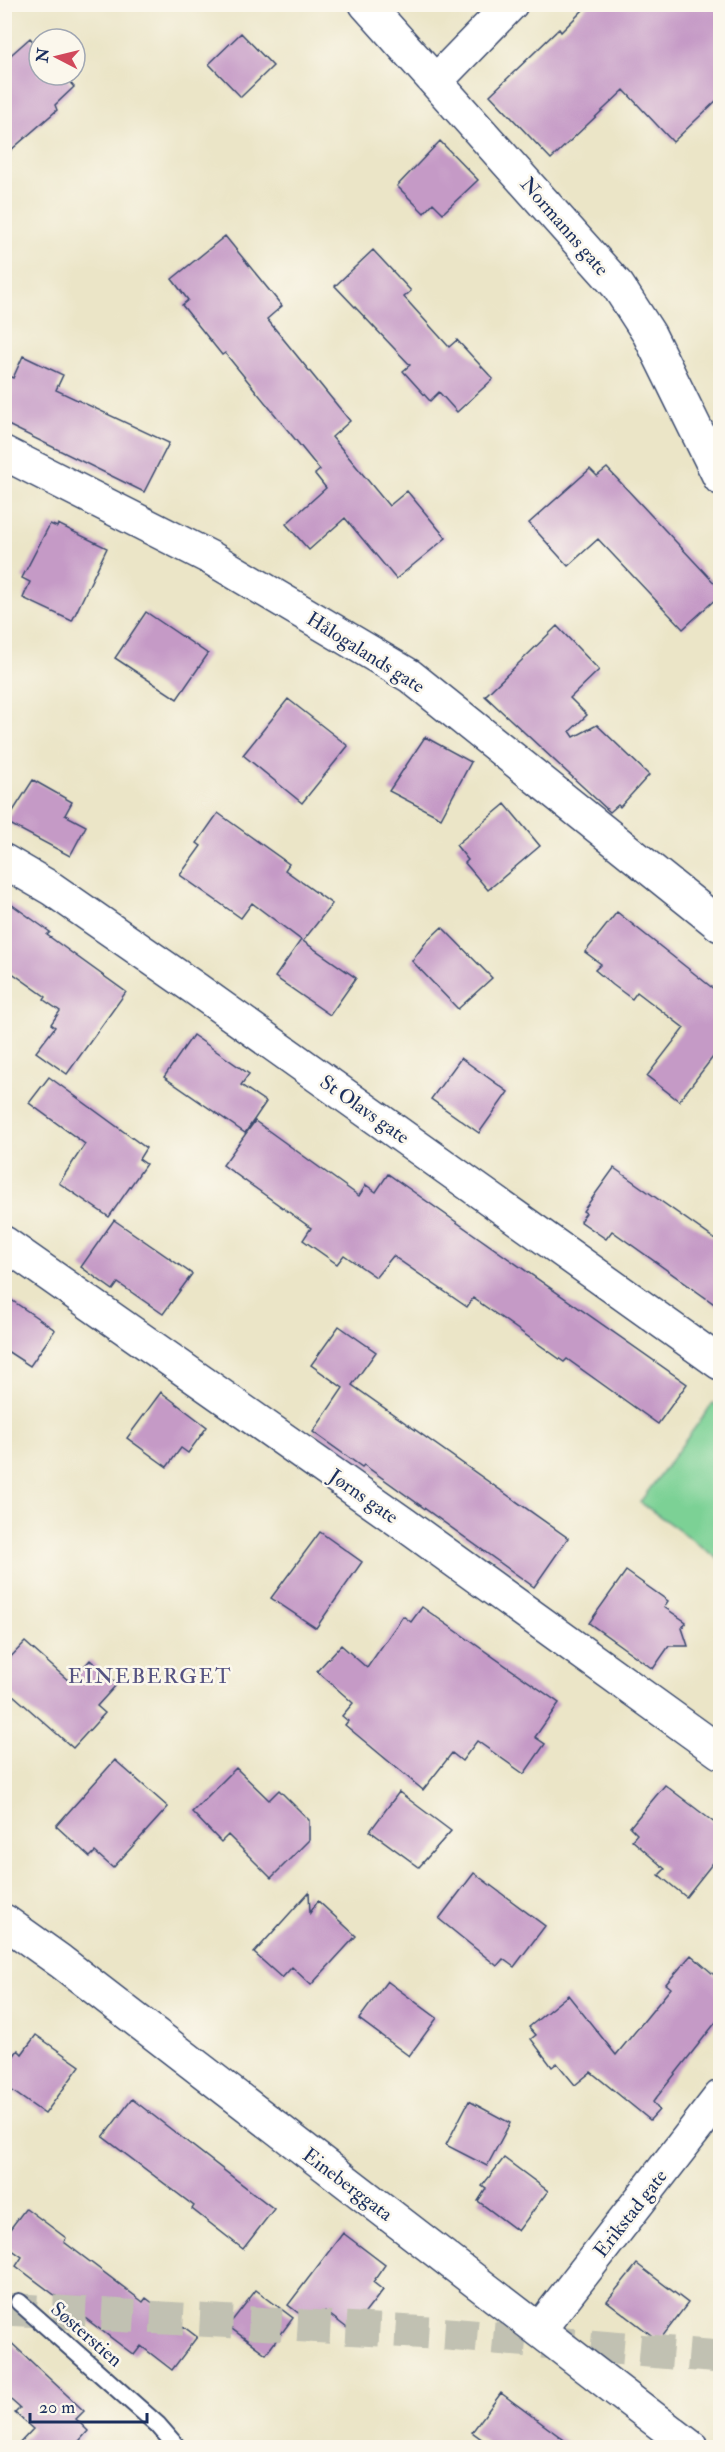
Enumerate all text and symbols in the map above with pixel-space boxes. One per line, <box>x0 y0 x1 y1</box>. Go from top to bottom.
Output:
north arrow <box>27 27 87 87</box>
text: N <box>32 46 54 65</box>
street label: Normanns gate <box>515 172 614 281</box>
street label: Hålogalands gate <box>302 606 430 699</box>
street label: St Olavs gate <box>315 1069 414 1149</box>
street label: Jørns gate <box>323 1463 403 1529</box>
district label: EINEBERGET <box>68 1663 232 1690</box>
street label: Eineberggata <box>298 2142 398 2227</box>
street label: Erikstad gate <box>588 2164 673 2262</box>
street label: Søsterstien <box>46 2296 128 2372</box>
scale bar <box>30 2386 147 2424</box>
text: 20 m <box>39 2396 75 2419</box>

